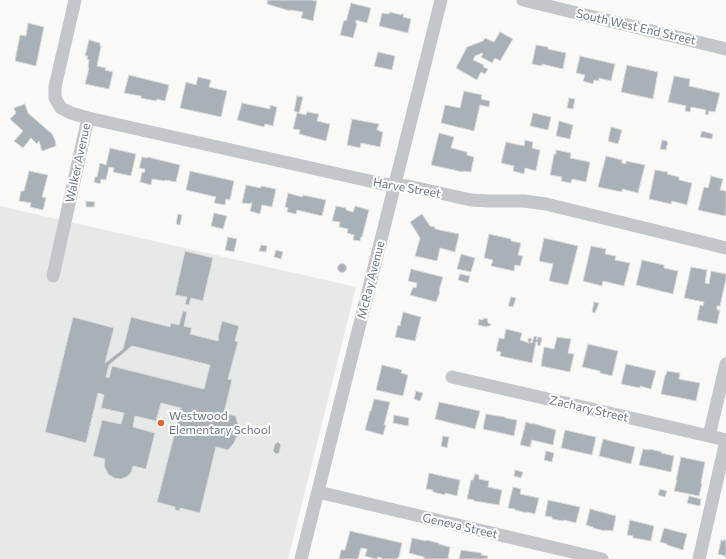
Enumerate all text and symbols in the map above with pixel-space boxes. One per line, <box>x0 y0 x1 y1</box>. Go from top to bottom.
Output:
street label: South West End Street <box>575 6 697 48</box>
street label: Walker Avenue <box>63 122 93 204</box>
street label: Harve Street <box>372 175 442 201</box>
street label: McRay Avenue <box>354 239 388 321</box>
street label: Zachary Street <box>548 393 630 425</box>
place label: Westwood Elementary School <box>169 409 271 437</box>
marker: Westwood Elementary School <box>156 418 166 428</box>
street label: Geneva Street <box>421 510 499 542</box>

